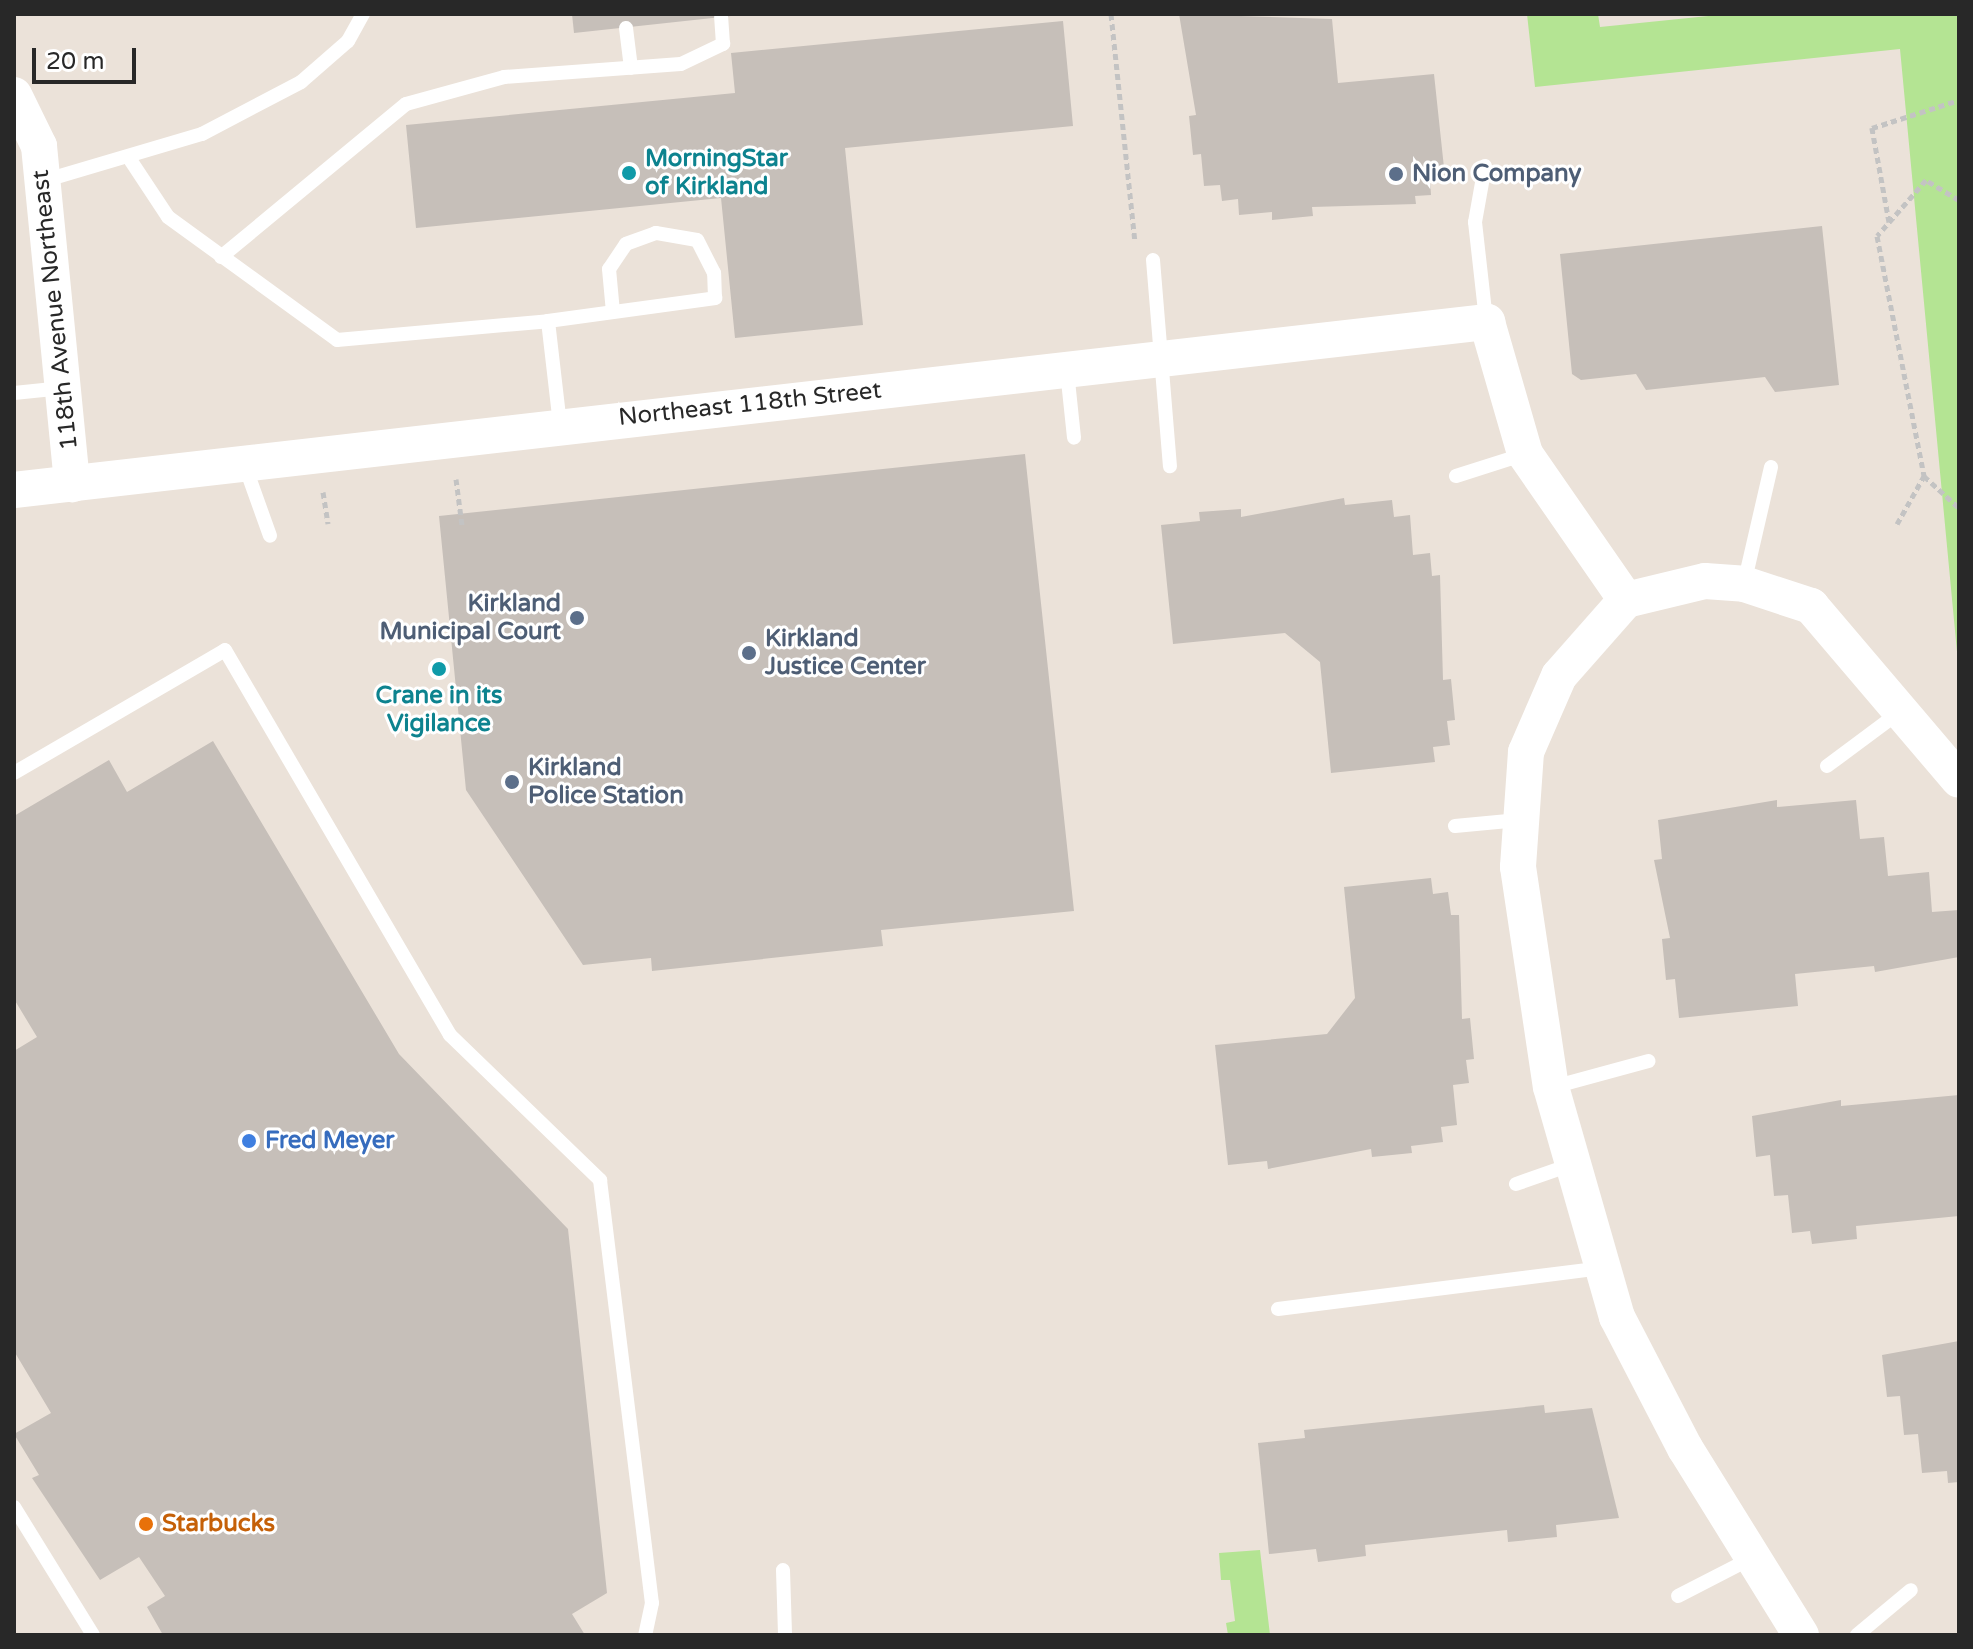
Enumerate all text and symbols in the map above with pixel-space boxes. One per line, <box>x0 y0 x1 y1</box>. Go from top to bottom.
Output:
scale bar <box>36 32 140 82</box>
text: 20 m <box>46 47 104 76</box>
place label: MorningStar of Kirkland <box>645 145 788 201</box>
place label: Nion Company <box>1412 160 1581 188</box>
marker: MorningStar of Kirkland <box>620 164 638 182</box>
marker: Nion Company <box>1387 165 1405 183</box>
street label: 118th Avenue Northeast <box>26 168 84 452</box>
street label: Northeast 118th Street <box>617 376 883 432</box>
place label: Kirkland Municipal Court <box>379 590 561 646</box>
marker: Kirkland Municipal Court <box>568 609 586 627</box>
place label: Kirkland Justice Center <box>765 625 926 681</box>
marker: Kirkland Justice Center <box>740 644 758 662</box>
marker: Crane in its Vigilance <box>430 660 448 678</box>
place label: Crane in its Vigilance <box>375 682 503 738</box>
place label: Kirkland Police Station <box>528 754 684 810</box>
marker: Kirkland Police Station <box>503 773 521 791</box>
place label: Fred Meyer <box>265 1127 395 1155</box>
marker: Fred Meyer <box>240 1132 258 1150</box>
place label: Starbucks <box>162 1510 275 1538</box>
marker: Starbucks <box>137 1515 155 1533</box>

